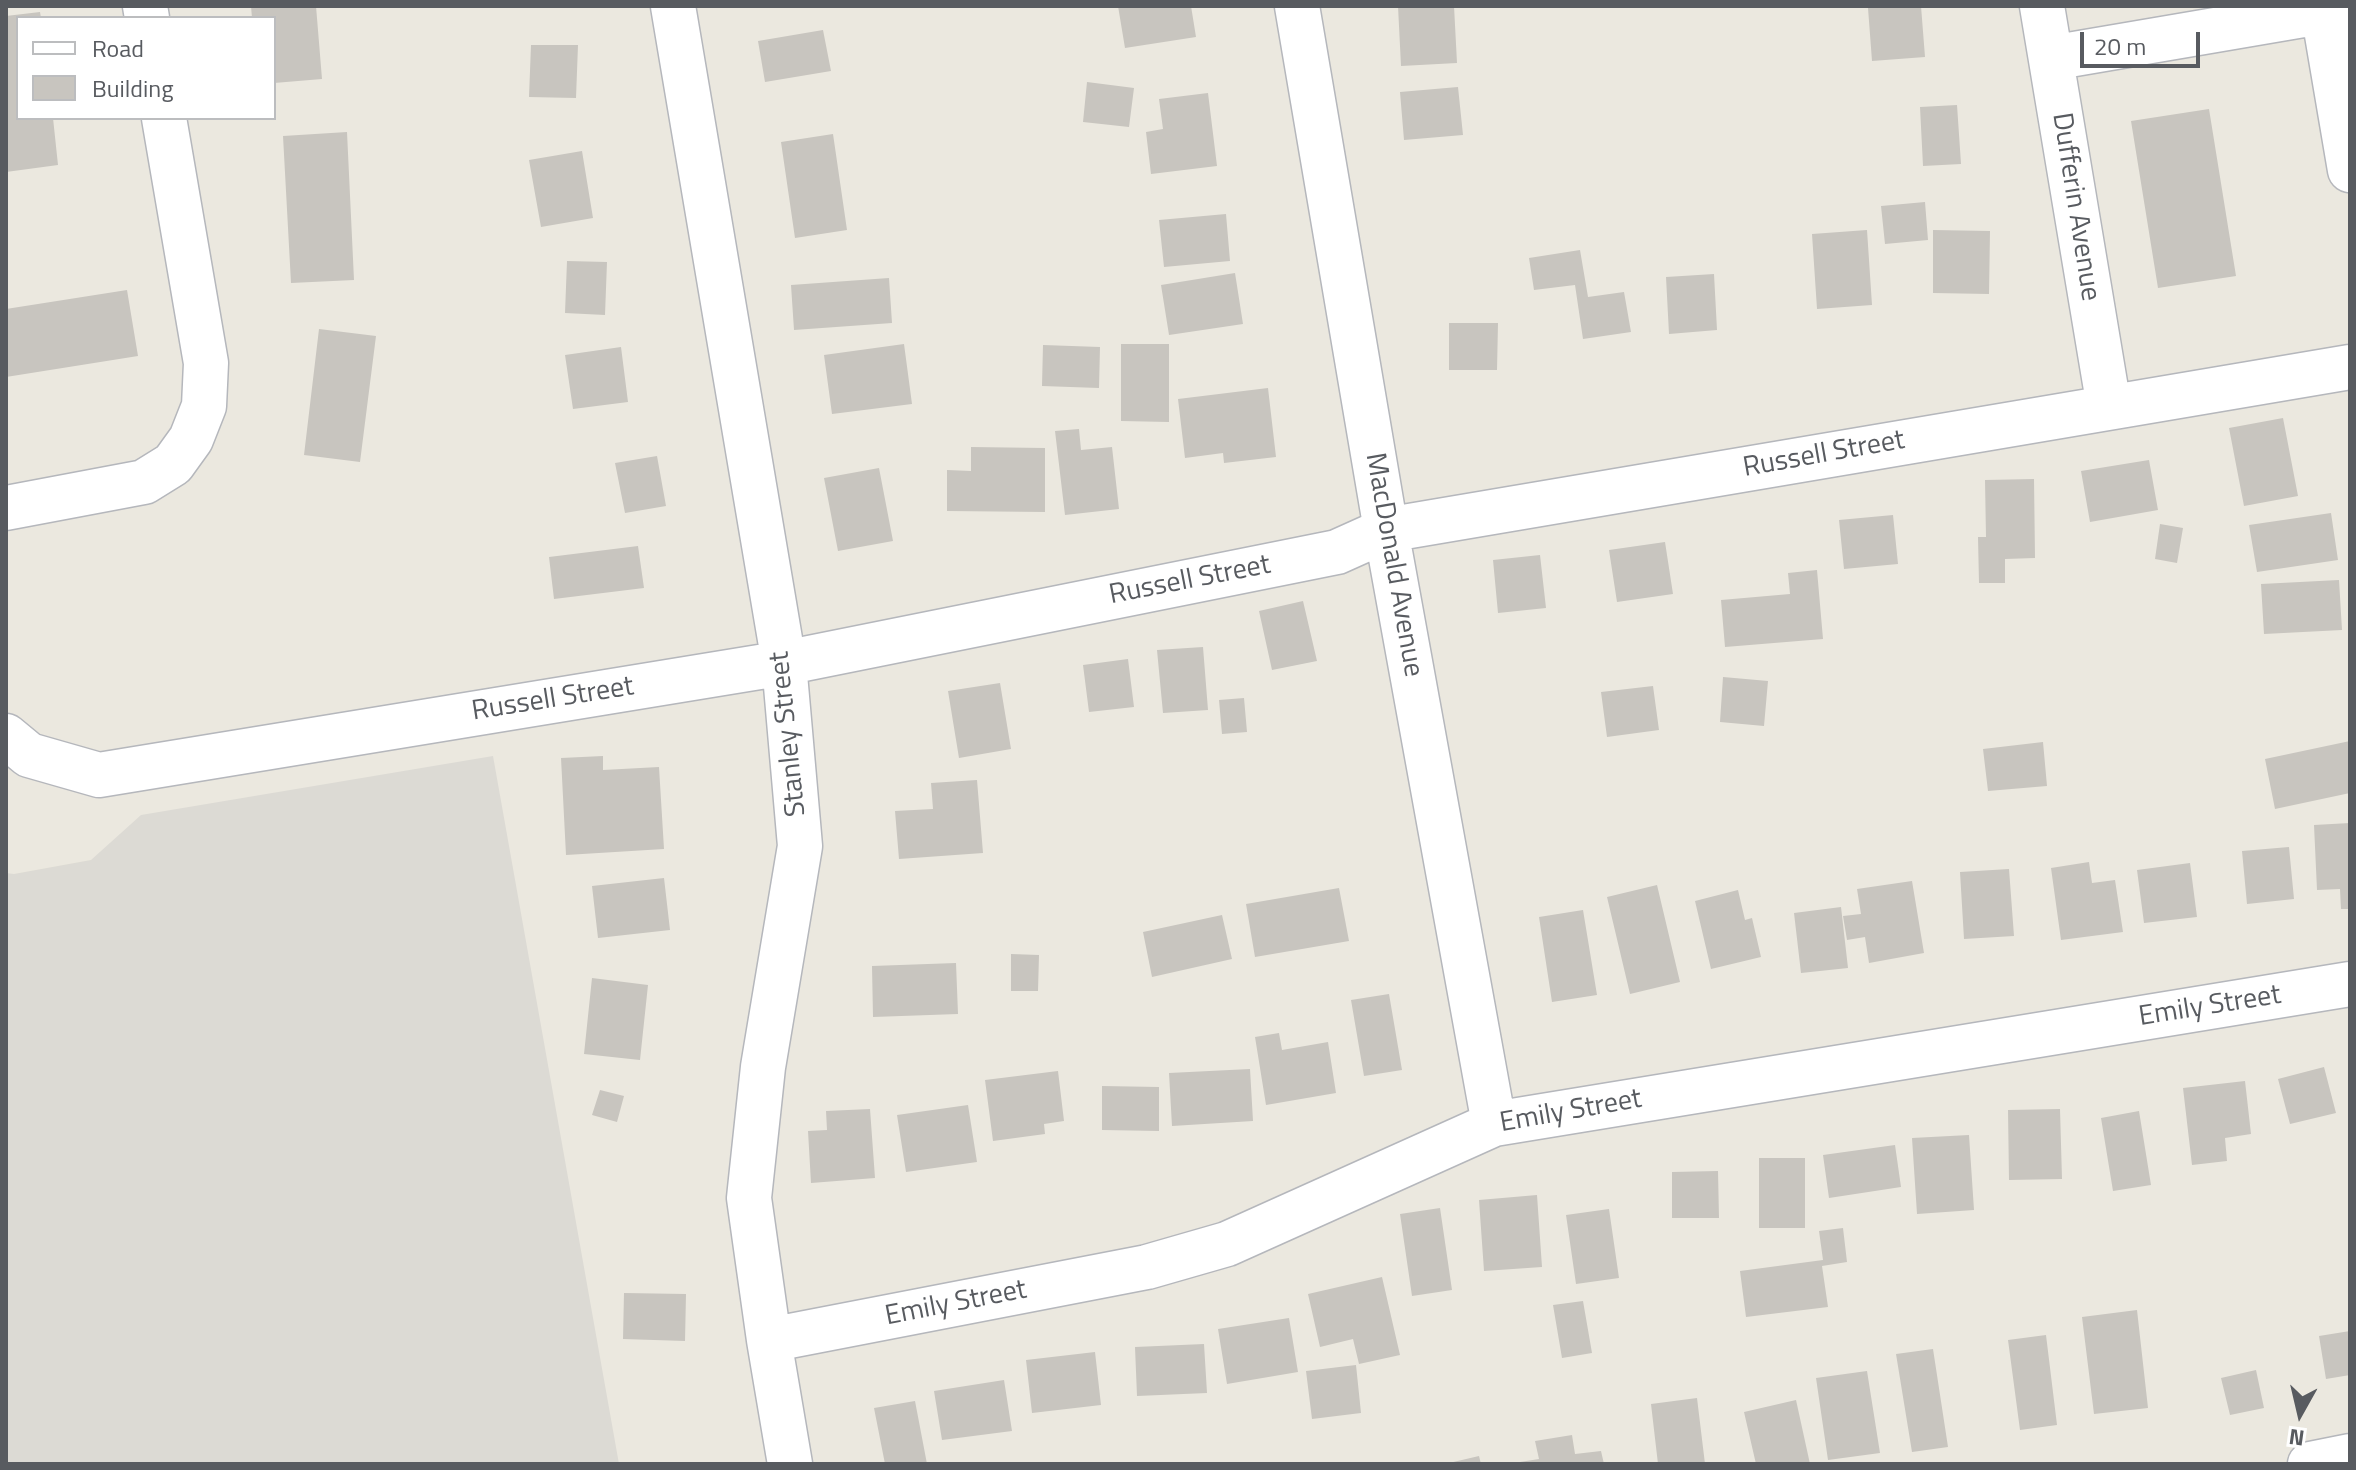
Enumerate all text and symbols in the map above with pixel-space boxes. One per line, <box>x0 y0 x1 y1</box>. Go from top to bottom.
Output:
legend <box>16 16 276 120</box>
scale bar <box>2084 16 2204 66</box>
text: 20 m <box>2094 28 2146 64</box>
text: Road <box>92 30 144 66</box>
text: Building <box>92 70 174 106</box>
street label: Dufferin Avenue <box>2044 111 2106 303</box>
street label: Russell Street <box>1741 424 1907 486</box>
street label: MacDonald Avenue <box>1357 450 1429 680</box>
street label: Russell Street <box>1107 549 1273 613</box>
street label: Stanley Street <box>764 650 814 818</box>
street label: Russell Street <box>470 671 636 729</box>
street label: Emily Street <box>2137 979 2283 1035</box>
street label: Emily Street <box>1497 1083 1645 1141</box>
street label: Emily Street <box>882 1274 1030 1334</box>
north arrow <box>2260 1374 2340 1454</box>
text: N <box>2287 1420 2307 1456</box>

